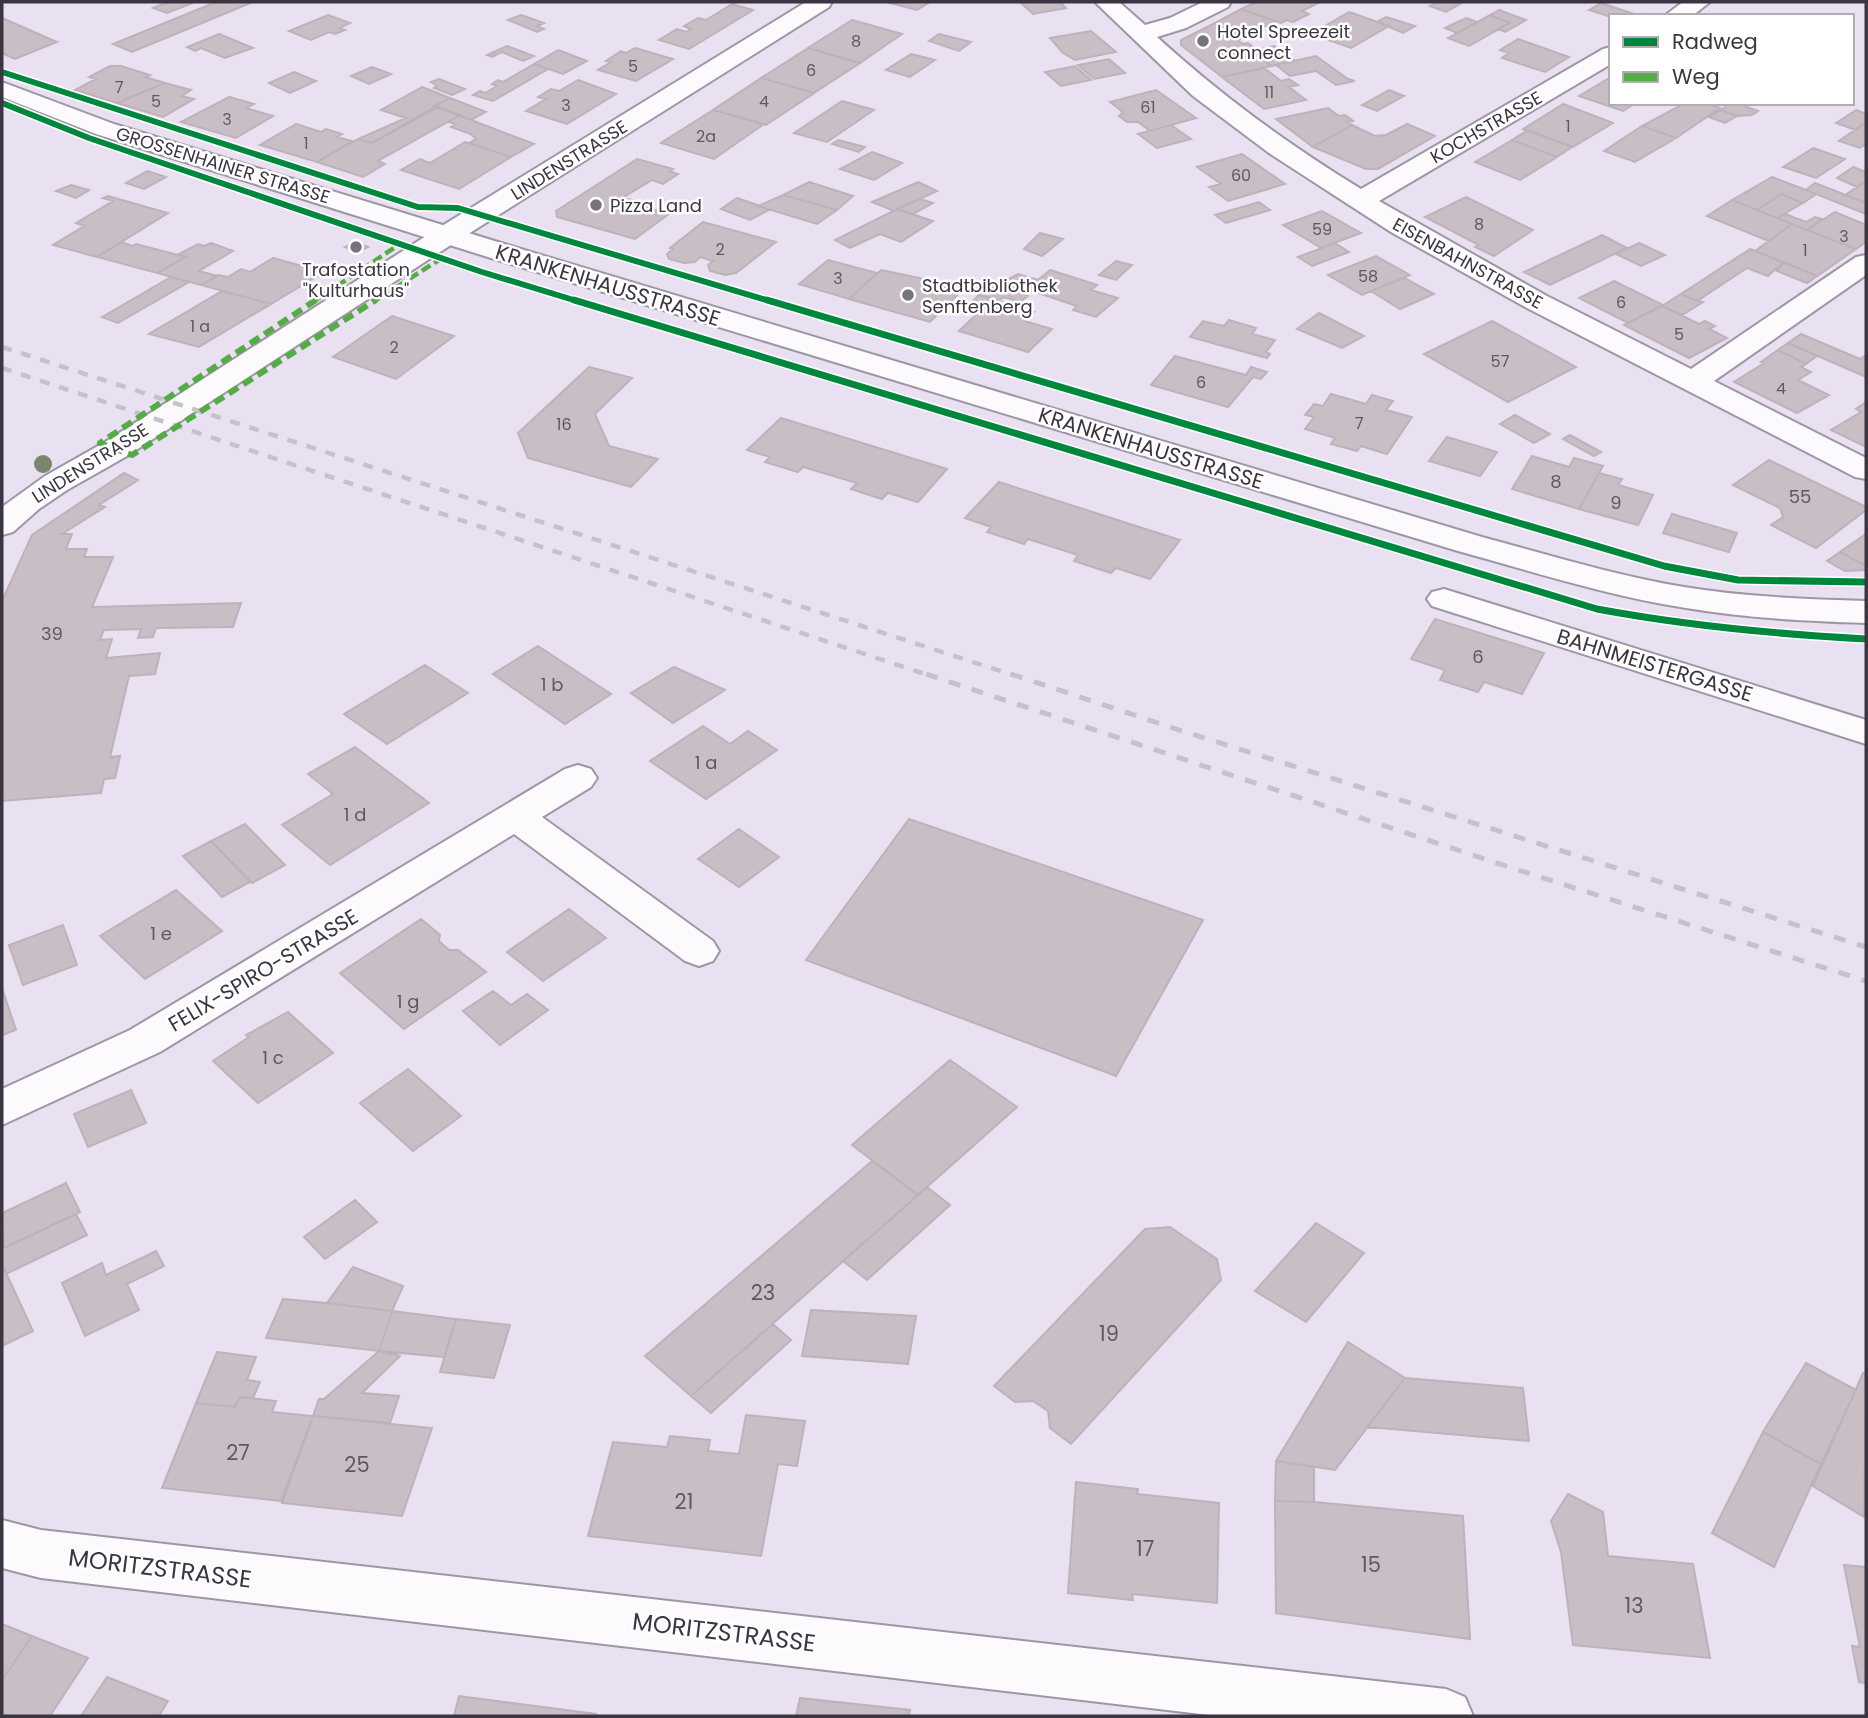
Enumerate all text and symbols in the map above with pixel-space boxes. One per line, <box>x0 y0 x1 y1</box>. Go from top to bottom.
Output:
legend <box>1609 14 1854 105</box>
place label: Hotel Spreezeit connect <box>1217 19 1350 65</box>
text: Radweg <box>1672 27 1758 56</box>
house number: 8 <box>851 30 861 53</box>
marker: Hotel Spreezeit connect <box>1195 33 1211 49</box>
house number: 5 <box>628 55 638 78</box>
house number: 6 <box>806 59 816 82</box>
text: Weg <box>1672 62 1720 91</box>
house number: 7 <box>115 76 124 99</box>
house number: 11 <box>1264 81 1274 104</box>
street label: KOCHSTRASSE <box>1426 85 1546 169</box>
house number: 5 <box>151 90 161 113</box>
house number: 4 <box>759 90 769 113</box>
house number: 3 <box>561 94 571 117</box>
house number: 61 <box>1140 96 1156 119</box>
house number: 3 <box>222 108 232 131</box>
street label: LINDENSTRASSE <box>506 114 632 206</box>
house number: 1 <box>1565 115 1571 138</box>
street label: GROSSENHAINER STRASSE <box>113 121 333 209</box>
house number: 2a <box>696 125 716 148</box>
house number: 1 <box>303 132 309 155</box>
house number: 60 <box>1231 164 1251 187</box>
place label: Pizza Land <box>610 193 702 218</box>
marker: Pizza Land <box>588 197 604 213</box>
street label: EISENBAHNSTRASSE <box>1388 211 1548 315</box>
house number: 8 <box>1474 213 1484 236</box>
house number: 59 <box>1312 218 1332 241</box>
house number: 3 <box>1839 225 1849 248</box>
street label: KRANKENHAUSSTRASSE <box>492 237 724 333</box>
house number: 2 <box>715 238 725 261</box>
marker: Trafostation "Kulturhaus" <box>348 239 364 255</box>
house number: 1 <box>1802 239 1808 262</box>
place label: Trafostation "Kulturhaus" <box>302 257 410 303</box>
house number: 58 <box>1358 265 1378 288</box>
house number: 3 <box>833 267 843 290</box>
place label: Stadtbibliothek Senftenberg <box>922 273 1058 319</box>
marker: Stadtbibliothek Senftenberg <box>900 287 916 303</box>
house number: 6 <box>1616 291 1626 314</box>
house number: 1 a <box>190 315 210 338</box>
house number: 5 <box>1674 323 1684 346</box>
house number: 2 <box>389 336 399 359</box>
house number: 57 <box>1491 350 1510 373</box>
house number: 6 <box>1196 371 1206 394</box>
house number: 4 <box>1776 377 1786 400</box>
street label: KRANKENHAUSSTRASSE <box>1035 400 1267 496</box>
house number: 7 <box>1355 412 1364 435</box>
house number: 16 <box>556 413 572 436</box>
street label: LINDENSTRASSE <box>27 417 153 509</box>
house number: 8 <box>1550 469 1562 494</box>
house number: 55 <box>1789 484 1811 509</box>
house number: 9 <box>1610 490 1622 515</box>
house number: 39 <box>41 621 63 646</box>
street label: BAHNMEISTERGASSE <box>1553 621 1757 709</box>
house number: 6 <box>1472 644 1484 669</box>
house number: 1 b <box>541 672 563 697</box>
house number: 1 a <box>695 750 717 775</box>
house number: 1 d <box>344 802 366 827</box>
street label: FELIX-SPIRO-STRASSE <box>163 902 363 1038</box>
house number: 1 e <box>150 921 172 946</box>
house number: 1 g <box>397 989 419 1014</box>
house number: 1 c <box>262 1045 284 1070</box>
house number: 23 <box>751 1278 775 1307</box>
house number: 19 <box>1099 1319 1119 1348</box>
house number: 27 <box>226 1438 250 1467</box>
house number: 25 <box>344 1450 370 1479</box>
house number: 21 <box>675 1487 693 1516</box>
house number: 17 <box>1136 1534 1154 1563</box>
street label: MORITZSTRASSE <box>67 1540 253 1596</box>
house number: 15 <box>1361 1550 1381 1579</box>
house number: 13 <box>1624 1591 1644 1620</box>
street label: MORITZSTRASSE <box>631 1604 817 1660</box>

